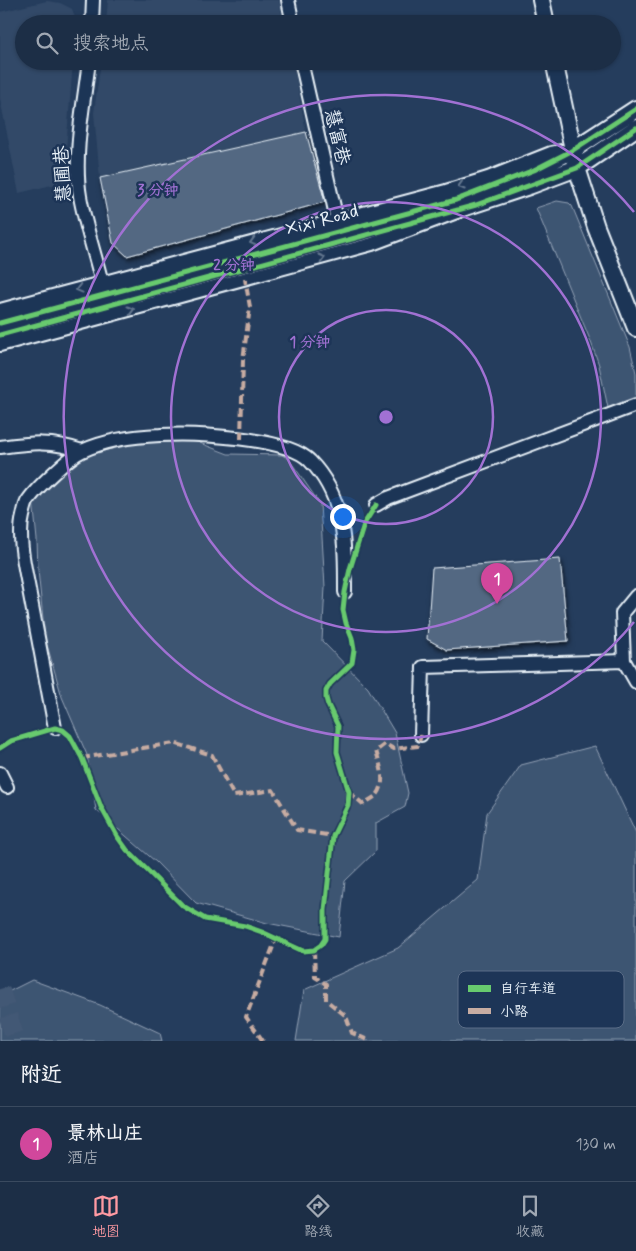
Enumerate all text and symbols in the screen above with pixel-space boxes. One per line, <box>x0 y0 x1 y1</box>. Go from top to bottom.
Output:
search box <box>15 15 621 70</box>
icon: search <box>33 29 61 57</box>
text: 搜索地点 <box>73 31 149 56</box>
street label: 慧富巷 <box>318 106 356 168</box>
street label: 慧圃巷 <box>49 145 77 203</box>
text: 3 分钟 <box>138 181 178 201</box>
one-way arrow <box>457 181 466 191</box>
street label: Xixi Road <box>283 198 361 242</box>
one-way arrow <box>250 237 258 247</box>
one-way arrow <box>318 253 327 264</box>
text: 2 分钟 <box>213 256 255 276</box>
one-way arrow <box>76 283 84 293</box>
one-way arrow <box>127 305 135 315</box>
text: 1 分钟 <box>290 333 330 353</box>
centre of rings <box>377 408 395 426</box>
your location <box>330 504 356 530</box>
pin: 1 <box>481 563 513 604</box>
legend <box>458 971 624 1028</box>
text: 自行车道 <box>500 980 556 998</box>
text: 小路 <box>500 1003 528 1021</box>
text: 附近 <box>20 1061 62 1089</box>
text: 景林山庄 <box>67 1121 143 1146</box>
text: 1 <box>32 1134 40 1155</box>
text: 130 m <box>575 1134 616 1155</box>
text: 酒店 <box>67 1148 99 1169</box>
tab: 地图 <box>92 1192 120 1241</box>
tab: 路线 <box>304 1192 332 1241</box>
tab: 收藏 <box>516 1192 544 1241</box>

